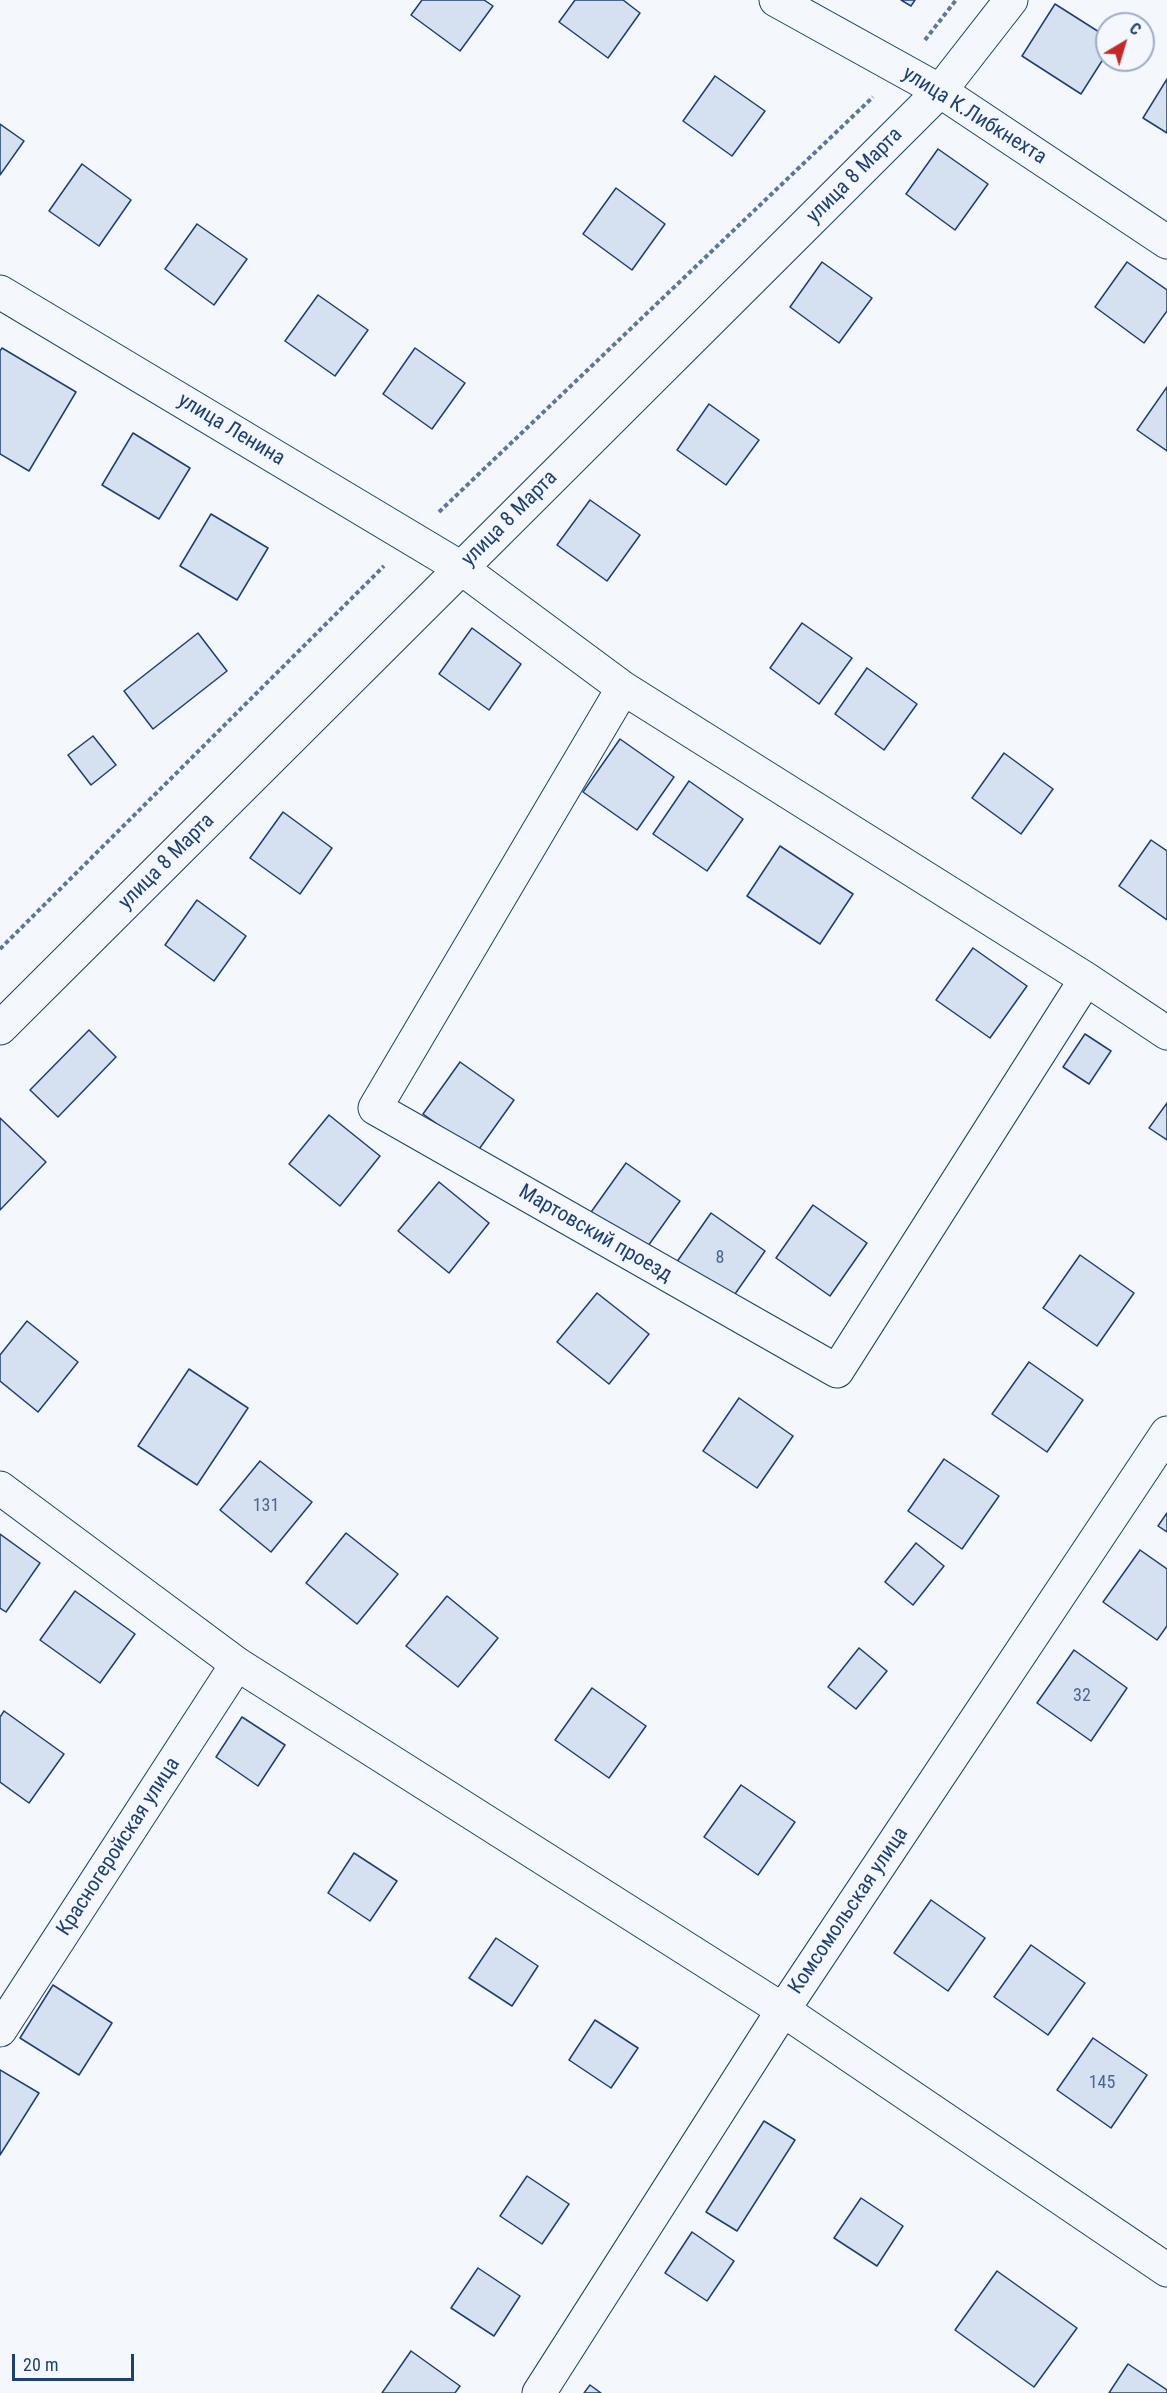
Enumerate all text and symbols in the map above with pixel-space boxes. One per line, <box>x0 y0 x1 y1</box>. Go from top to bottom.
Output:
north arrow <box>1095 12 1155 72</box>
text: С <box>1126 19 1145 39</box>
street label: улица К.Либкнехта <box>897 62 1051 170</box>
street label: улица 8 Марта <box>802 123 908 229</box>
street label: улица Ленина <box>173 388 289 472</box>
street label: улица 8 Марта <box>457 466 563 572</box>
street label: улица 8 Марта <box>114 809 220 915</box>
street label: Мартовский проезд <box>514 1180 676 1288</box>
house number: 8 <box>716 1247 724 1269</box>
house number: 131 <box>253 1495 279 1517</box>
house number: 32 <box>1073 1685 1091 1707</box>
street label: Красногеройская улица <box>52 1753 186 1941</box>
street label: Комсомольская улица <box>784 1823 914 1999</box>
house number: 145 <box>1089 2072 1115 2094</box>
scale bar <box>15 2342 136 2380</box>
text: 20 m <box>23 2354 58 2375</box>

